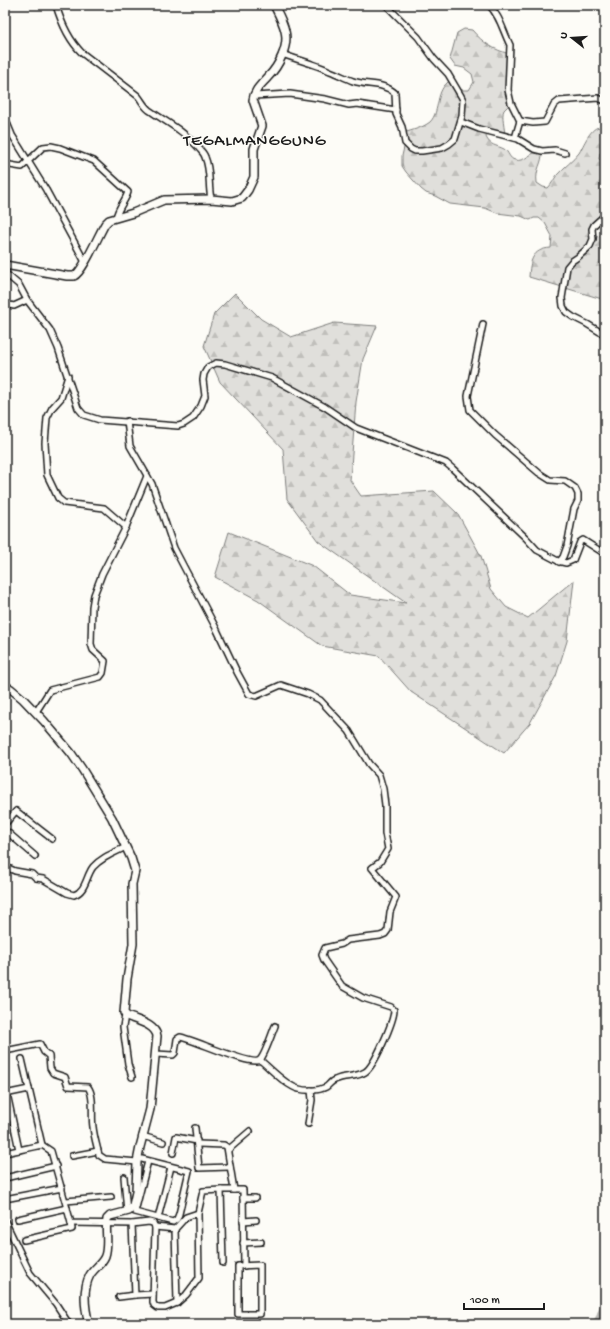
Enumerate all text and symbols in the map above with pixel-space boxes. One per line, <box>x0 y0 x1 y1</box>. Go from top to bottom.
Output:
north arrow <box>552 18 592 58</box>
text: U <box>558 30 571 40</box>
district label: TEGALMANGGUNG <box>182 132 327 152</box>
scale bar <box>464 1285 544 1311</box>
text: 100 m <box>469 1294 500 1308</box>

